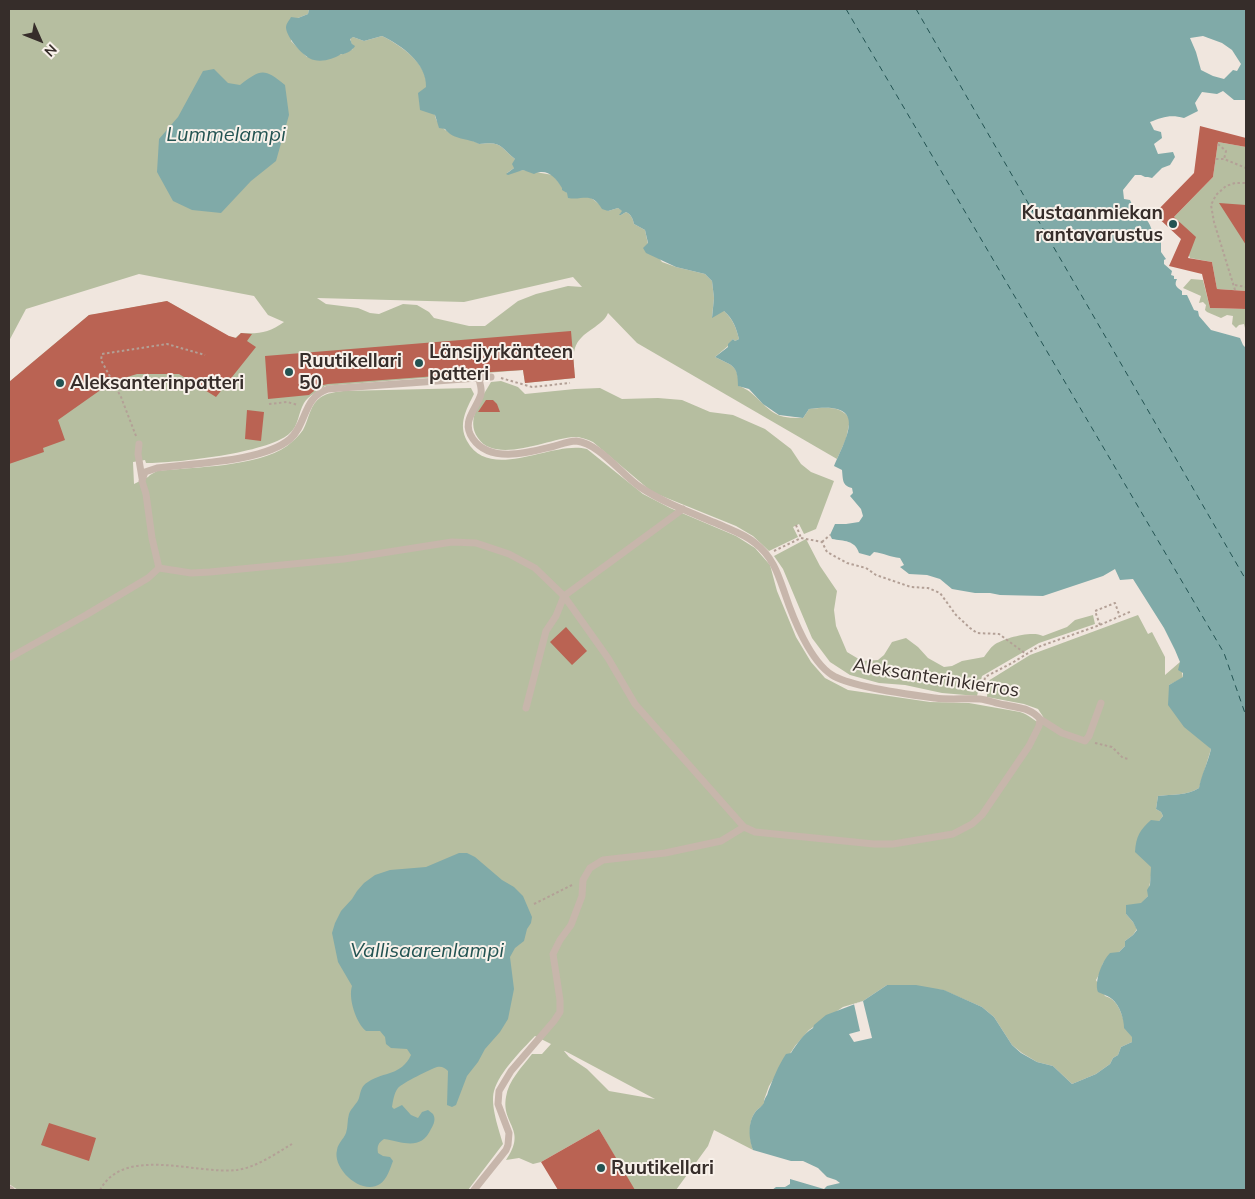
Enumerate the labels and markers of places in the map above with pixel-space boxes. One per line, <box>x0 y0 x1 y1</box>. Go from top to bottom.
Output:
place label: Kustaanmiekan rantavarustus <box>1021 202 1163 246</box>
marker: Kustaanmiekan rantavarustus <box>1167 218 1179 230</box>
place label: Länsijyrkänteen patteri <box>429 341 573 385</box>
place label: Ruutikellari 50 <box>299 350 402 394</box>
marker: Länsijyrkänteen patteri <box>413 357 425 369</box>
marker: Ruutikellari 50 <box>283 366 295 378</box>
place label: Aleksanterinpatteri <box>70 372 244 394</box>
marker: Aleksanterinpatteri <box>54 377 66 389</box>
place label: Ruutikellari <box>611 1157 714 1179</box>
marker: Ruutikellari <box>595 1162 607 1174</box>

